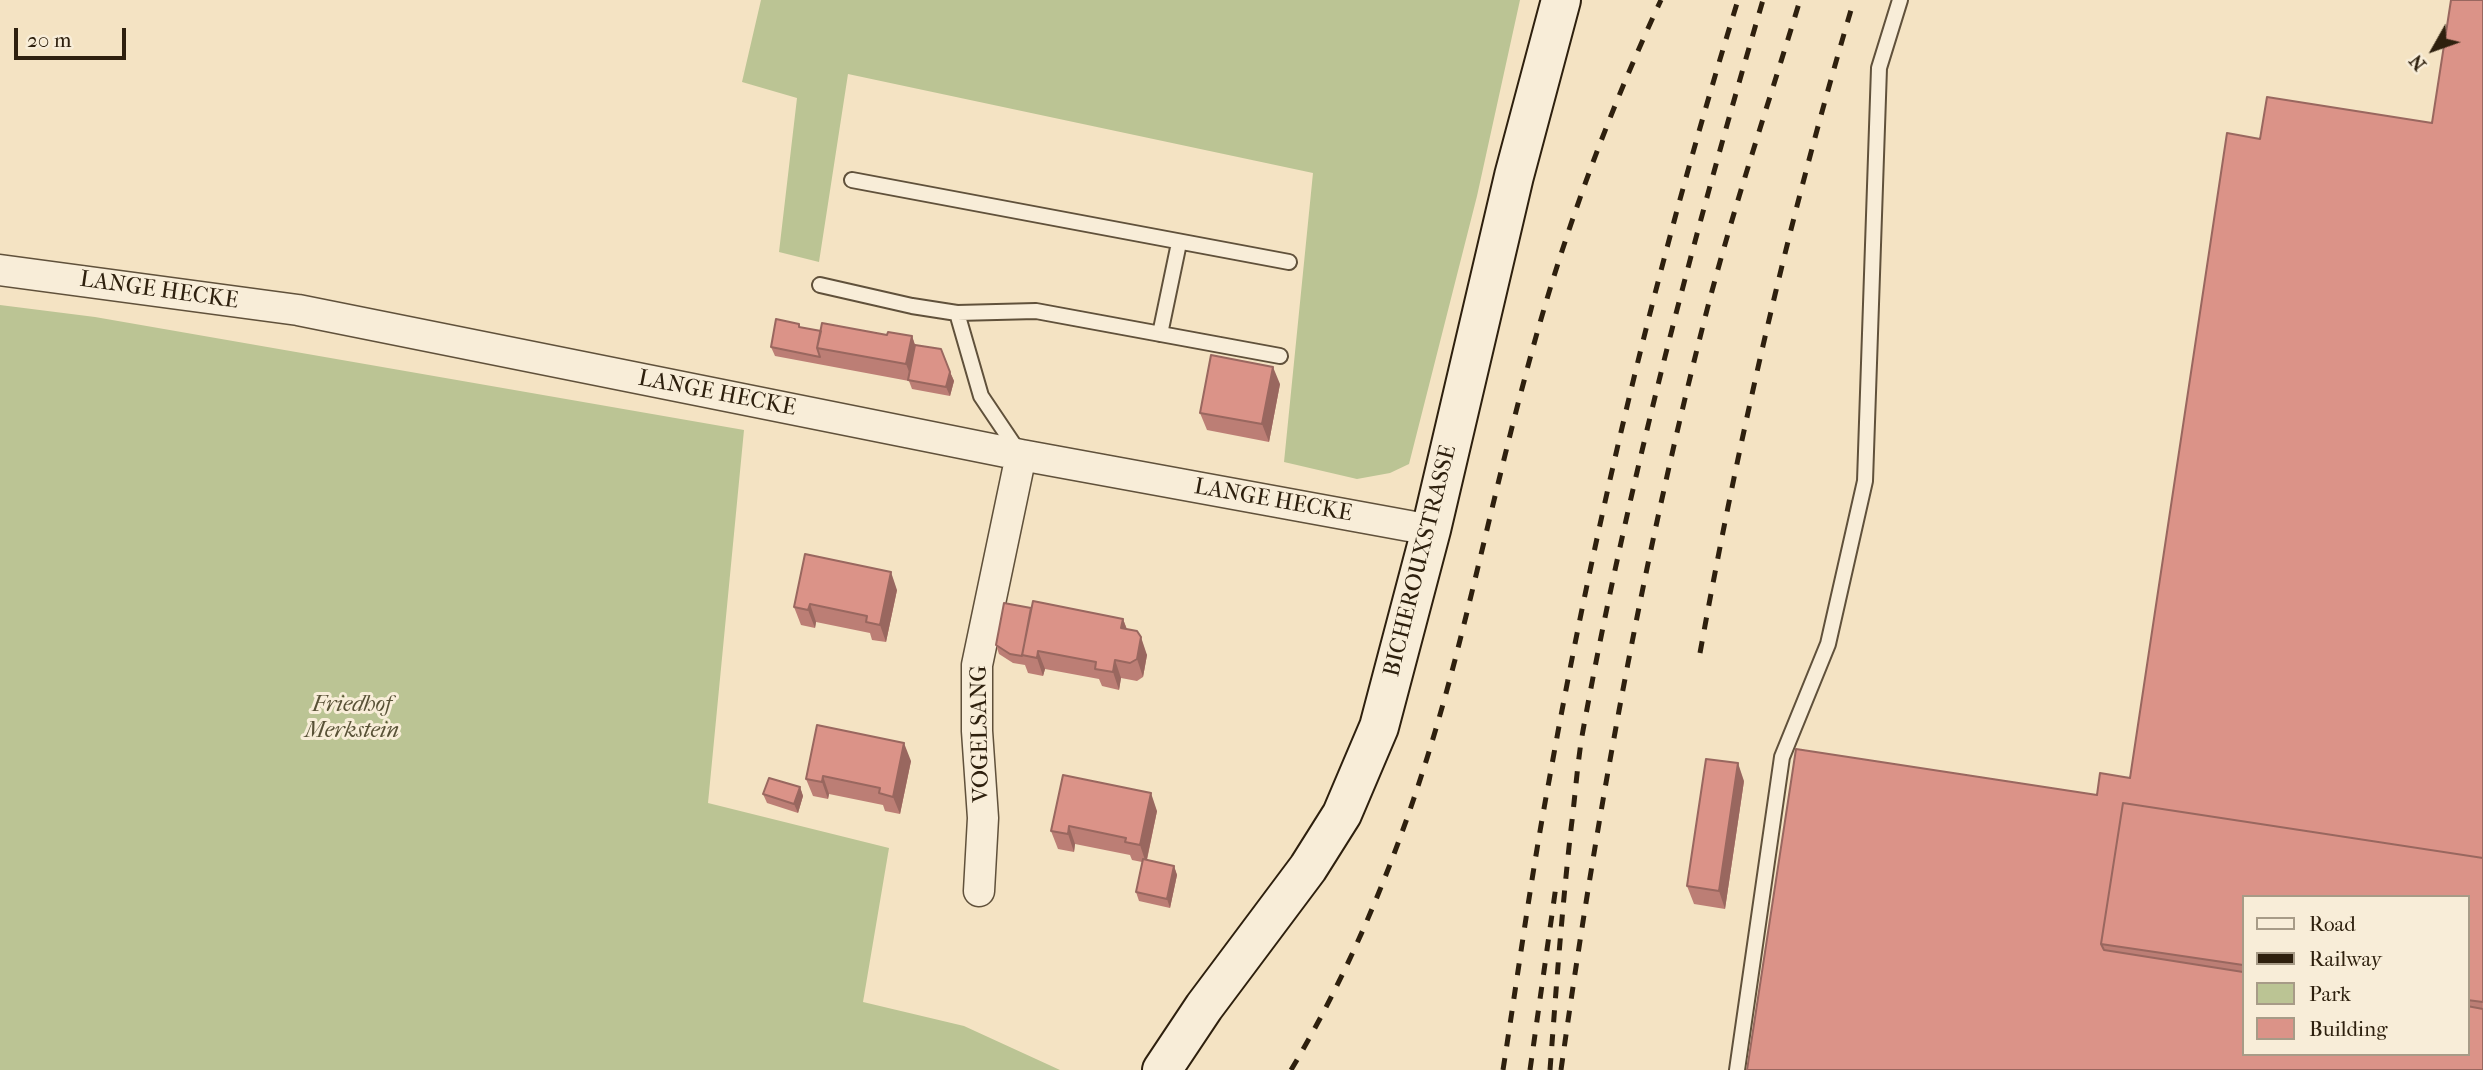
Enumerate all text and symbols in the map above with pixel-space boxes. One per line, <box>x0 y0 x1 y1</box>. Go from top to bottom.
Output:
scale bar <box>18 14 130 58</box>
north arrow <box>2399 14 2469 84</box>
text: 20 m <box>27 28 71 52</box>
text: N <box>2405 50 2431 75</box>
street label: LANGE HECKE <box>78 266 240 316</box>
street label: LANGE HECKE <box>636 365 798 423</box>
street label: BICHEROUXSTRASSE <box>1379 442 1463 680</box>
street label: LANGE HECKE <box>1192 474 1354 528</box>
street label: VOGELSANG <box>966 665 996 803</box>
park label: Friedhof Merkstein <box>305 691 399 745</box>
legend <box>2242 895 2469 1056</box>
text: Road <box>2309 912 2356 936</box>
text: Railway <box>2309 947 2382 971</box>
text: Park <box>2309 982 2351 1006</box>
text: Building <box>2309 1017 2387 1041</box>

